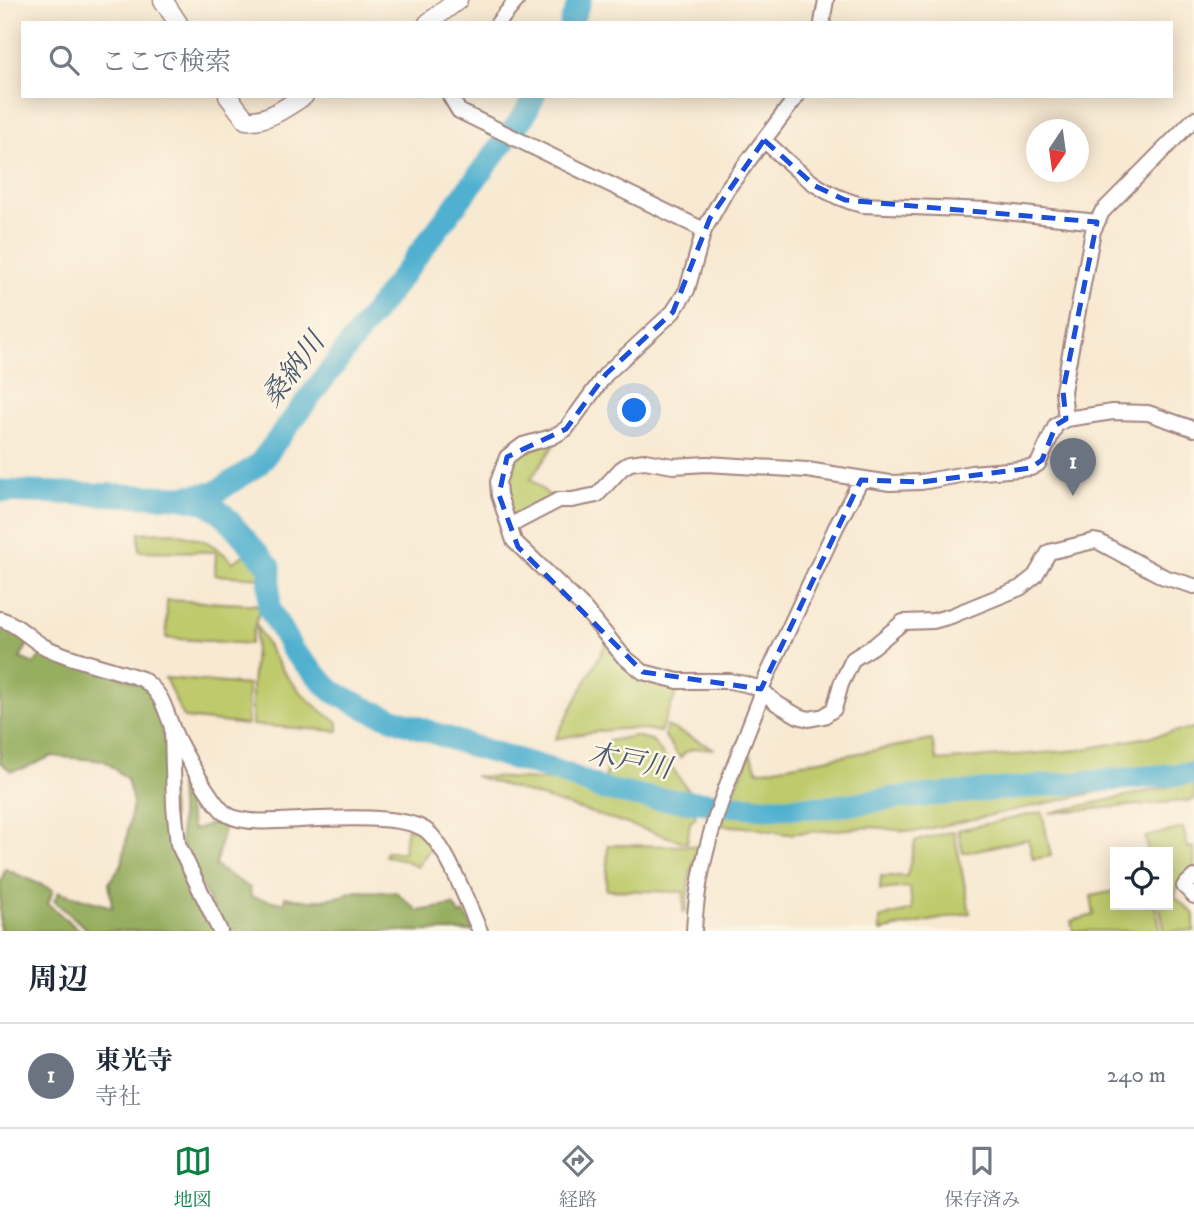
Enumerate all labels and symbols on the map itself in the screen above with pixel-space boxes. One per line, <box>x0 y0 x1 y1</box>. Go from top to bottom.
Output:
north arrow <box>1026 119 1089 182</box>
water label: 桑納川 <box>254 323 334 414</box>
your location <box>617 393 651 427</box>
pin: 1 <box>1050 438 1096 496</box>
water label: 木戸川 <box>585 736 677 787</box>

